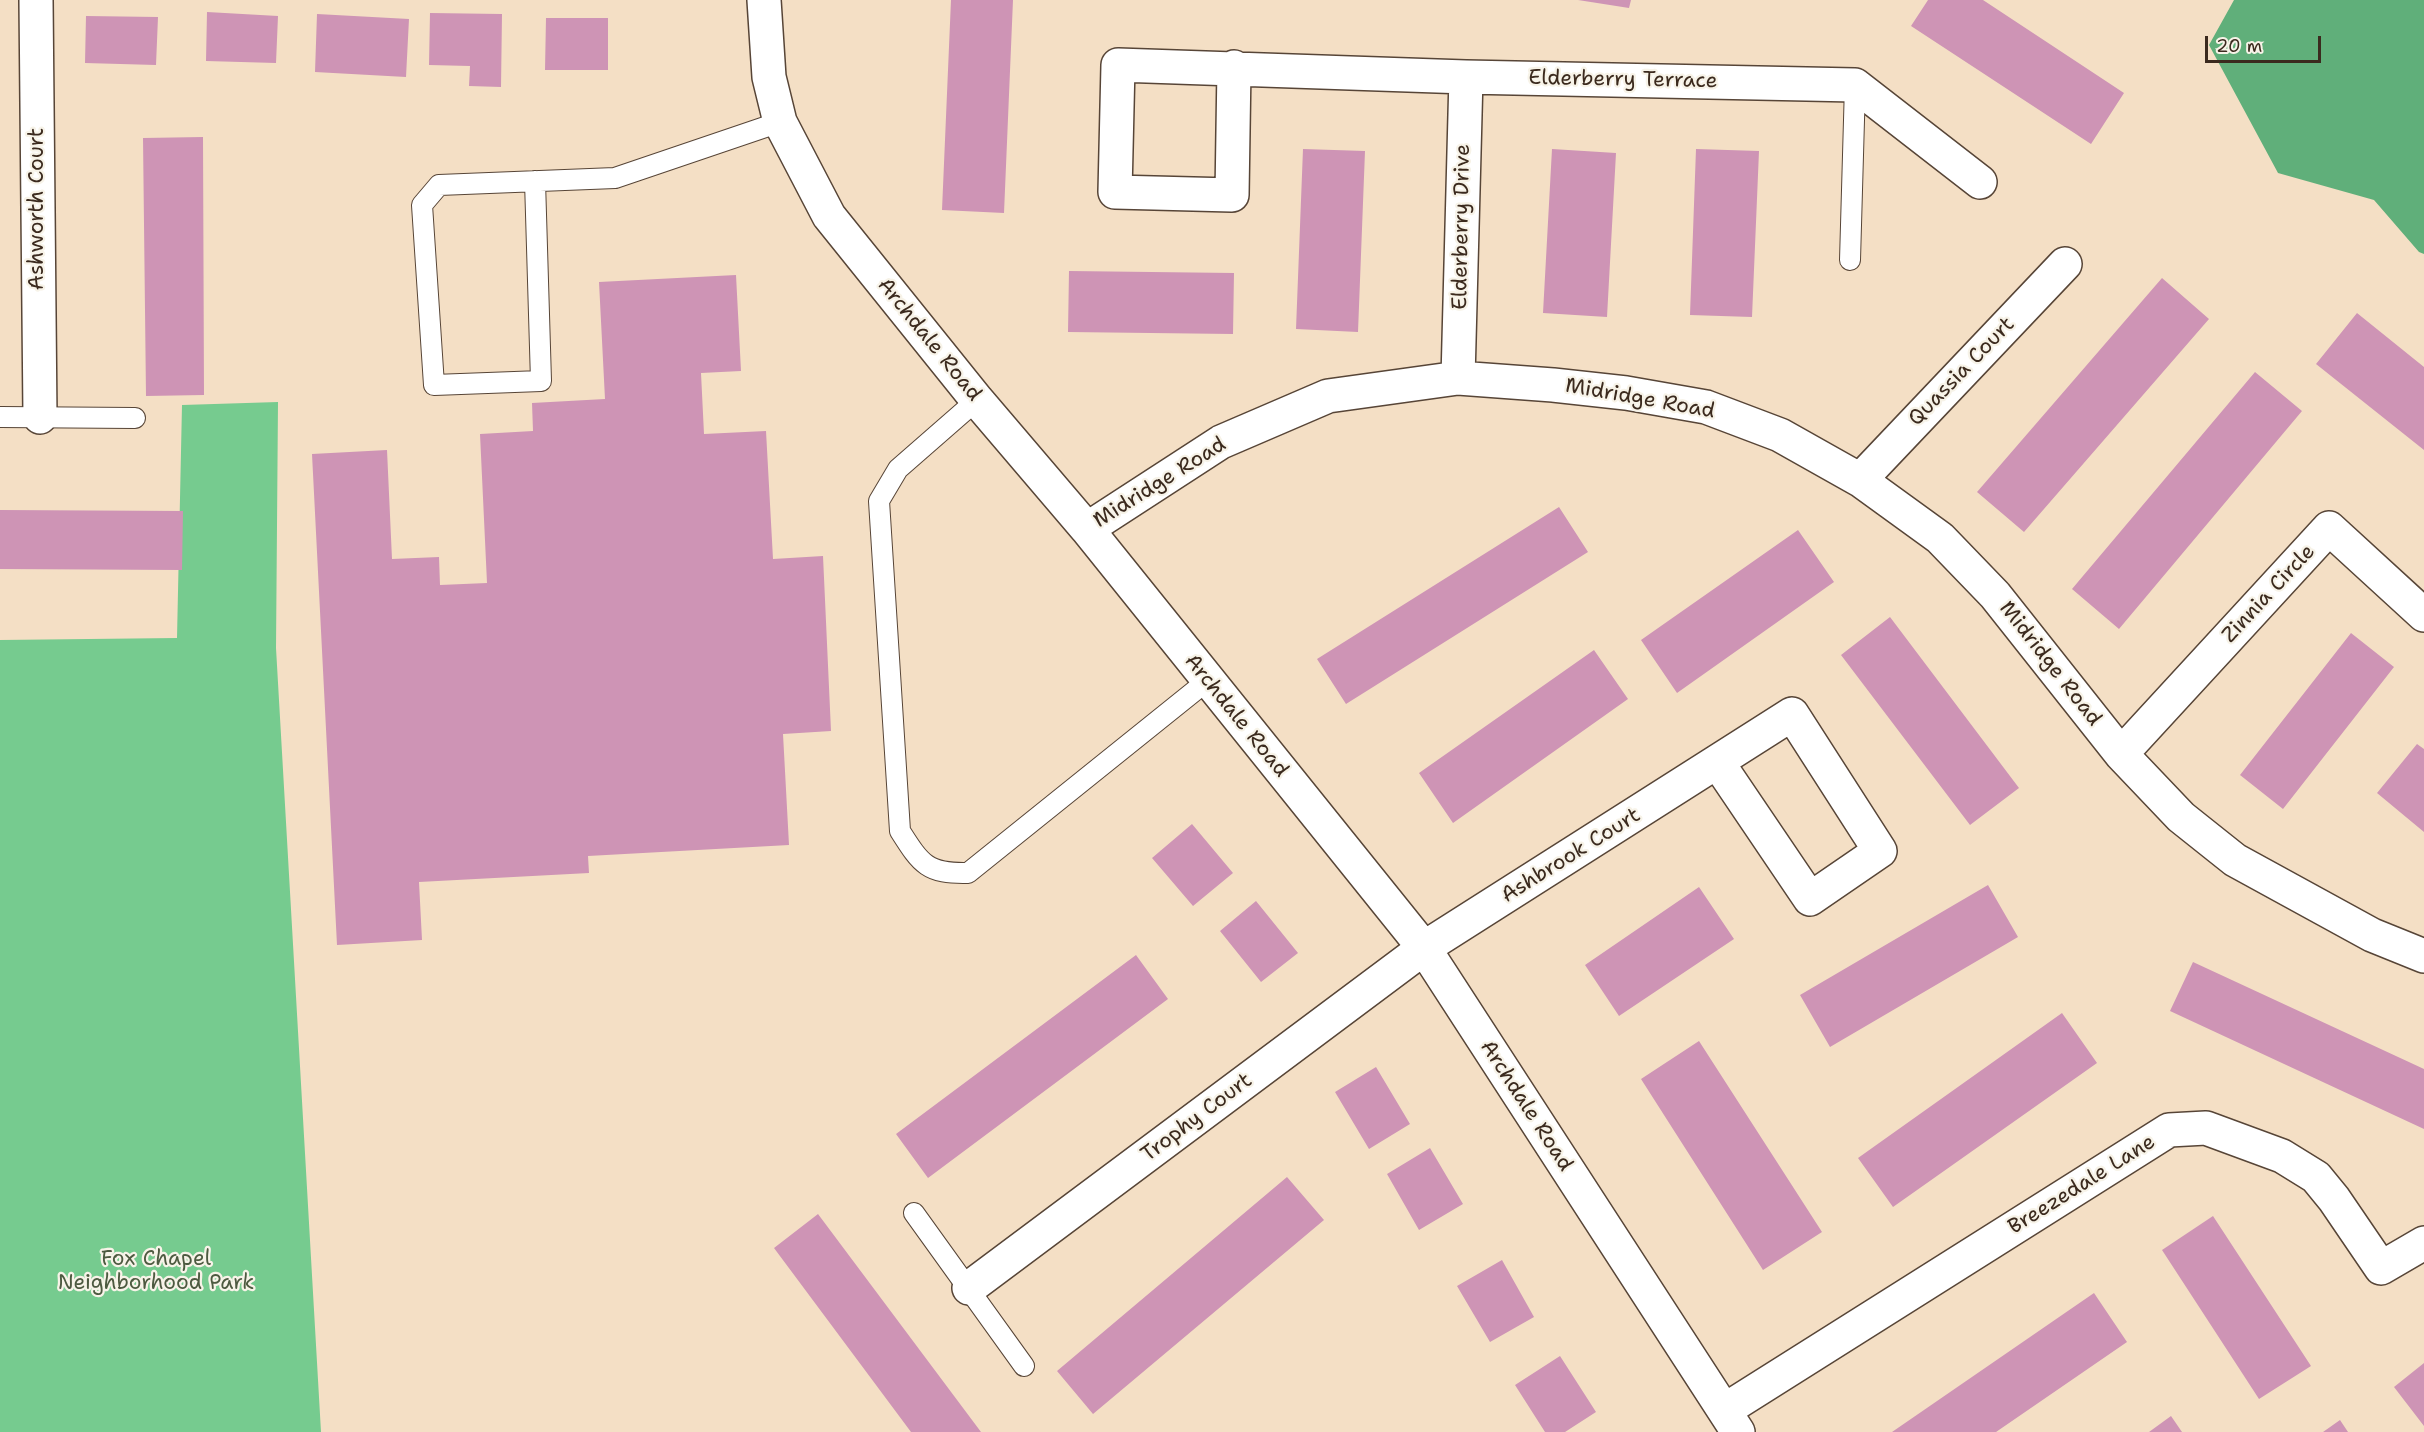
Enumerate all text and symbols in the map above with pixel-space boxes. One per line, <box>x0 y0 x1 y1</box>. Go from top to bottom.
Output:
scale bar <box>2208 24 2324 62</box>
text: 20 m <box>2216 34 2262 58</box>
street label: Elderberry Terrace <box>1528 66 1718 94</box>
street label: Ashworth Court <box>25 128 51 290</box>
street label: Elderberry Drive <box>1448 144 1476 310</box>
street label: Archdale Road <box>872 273 986 407</box>
street label: Quassia Court <box>1904 312 2020 432</box>
street label: Midridge Road <box>1563 373 1717 425</box>
street label: Midridge Road <box>1089 432 1231 534</box>
street label: Zinnia Circle <box>2217 540 2321 648</box>
street label: Midridge Road <box>1993 597 2107 731</box>
street label: Archdale Road <box>1179 649 1293 783</box>
street label: Ashbrook Court <box>1497 803 1645 909</box>
street label: Archdale Road <box>1474 1036 1578 1176</box>
street label: Trophy Court <box>1137 1068 1257 1168</box>
street label: Breezedale Lane <box>2004 1130 2160 1240</box>
park label: Fox Chapel Neighborhood Park <box>58 1247 254 1297</box>

